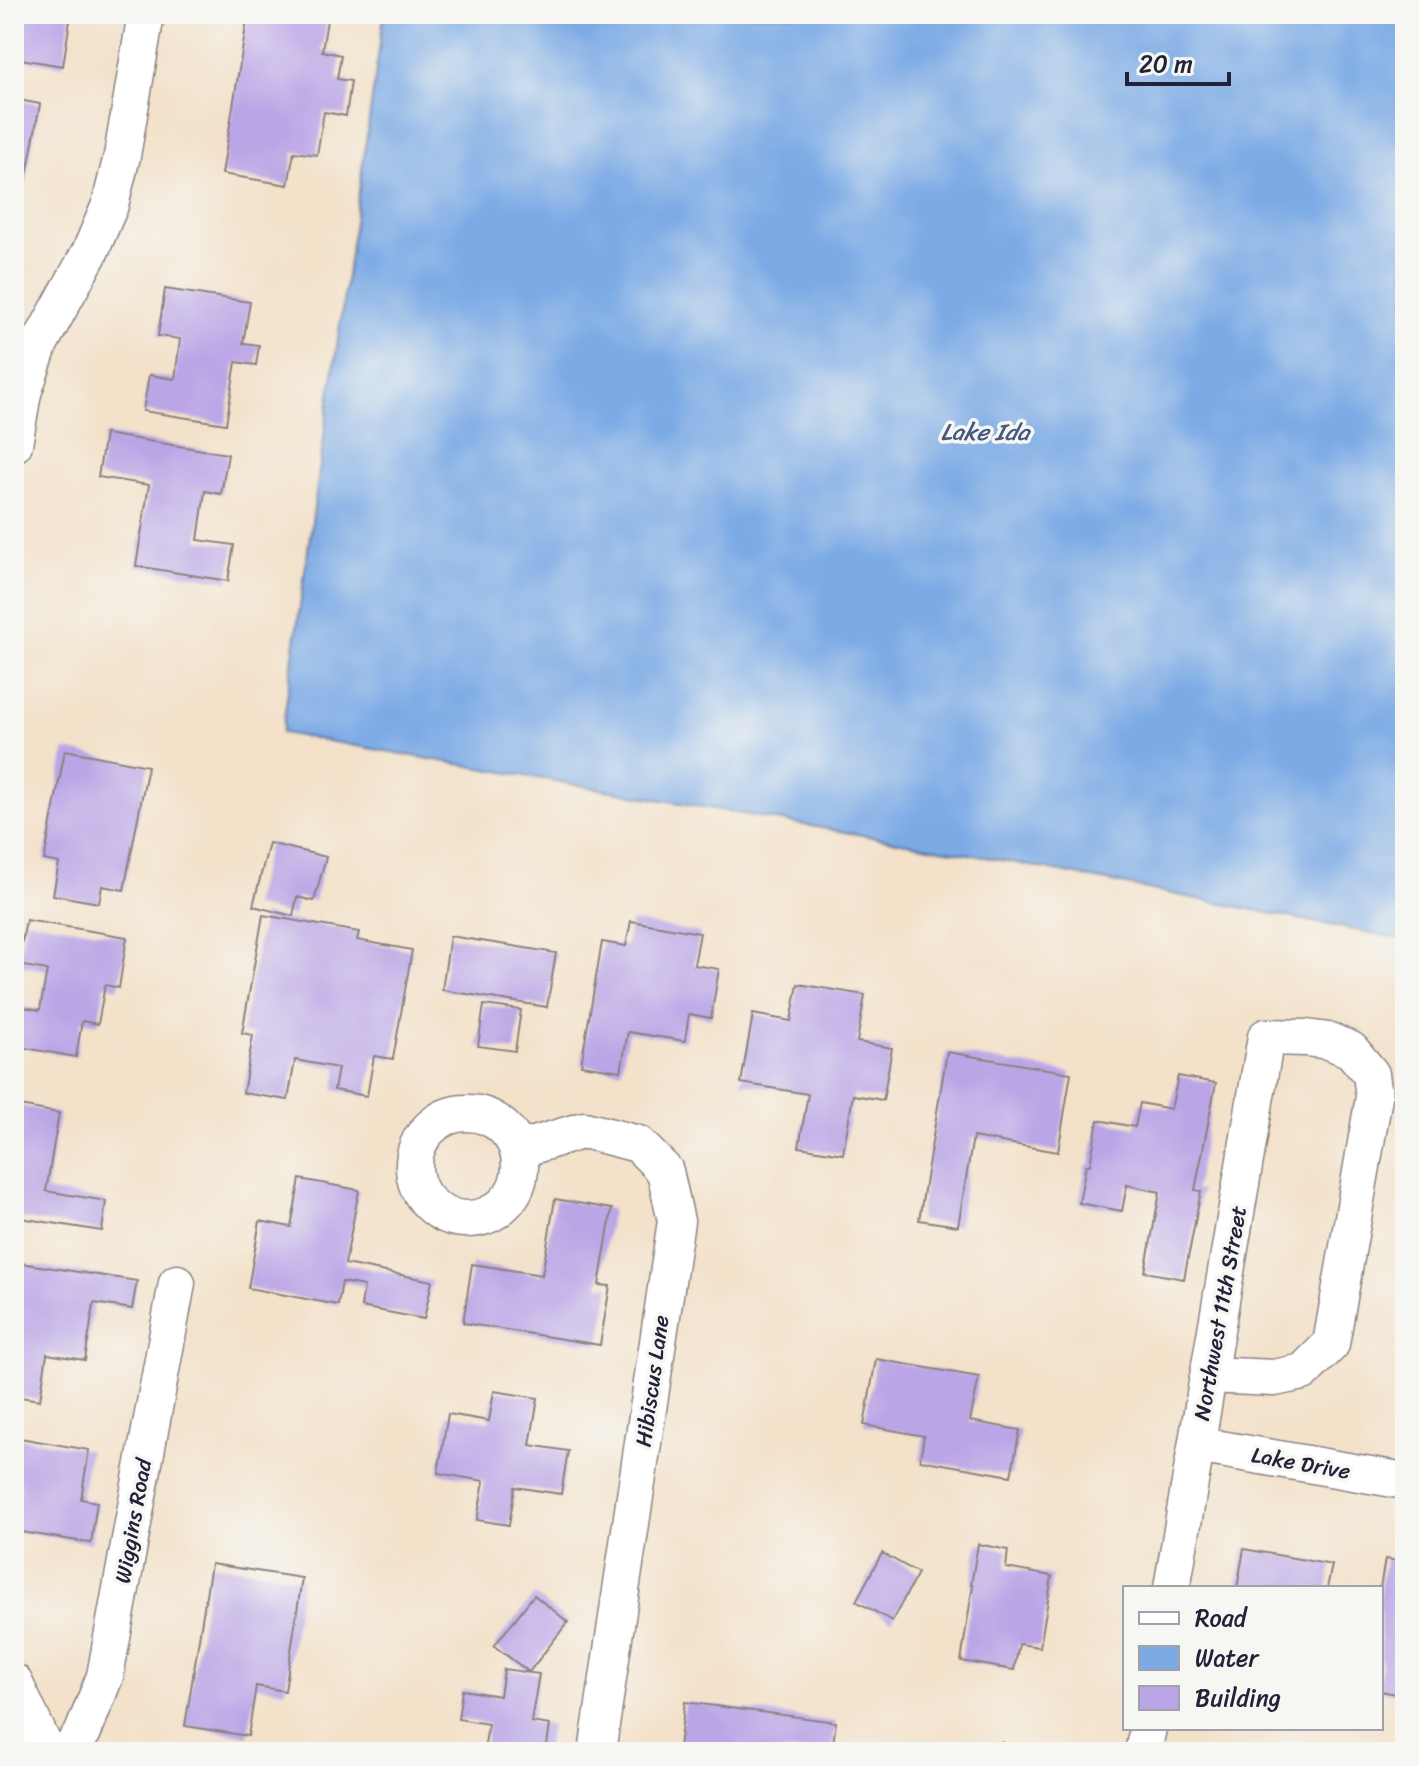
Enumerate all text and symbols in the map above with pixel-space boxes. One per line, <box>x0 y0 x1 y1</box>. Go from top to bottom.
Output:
scale bar <box>1127 36 1229 86</box>
text: 20 m <box>1139 43 1193 85</box>
water label: Lake Ida <box>941 411 1031 453</box>
street label: Northwest 11th Street <box>1182 1202 1258 1423</box>
street label: Hibiscus Lane <box>623 1312 681 1450</box>
street label: Lake Drive <box>1249 1435 1353 1491</box>
street label: Wiggins Road <box>103 1454 163 1586</box>
legend <box>1123 1586 1383 1730</box>
text: Road <box>1195 1597 1249 1639</box>
text: Water <box>1195 1637 1260 1679</box>
text: Building <box>1195 1677 1281 1719</box>

